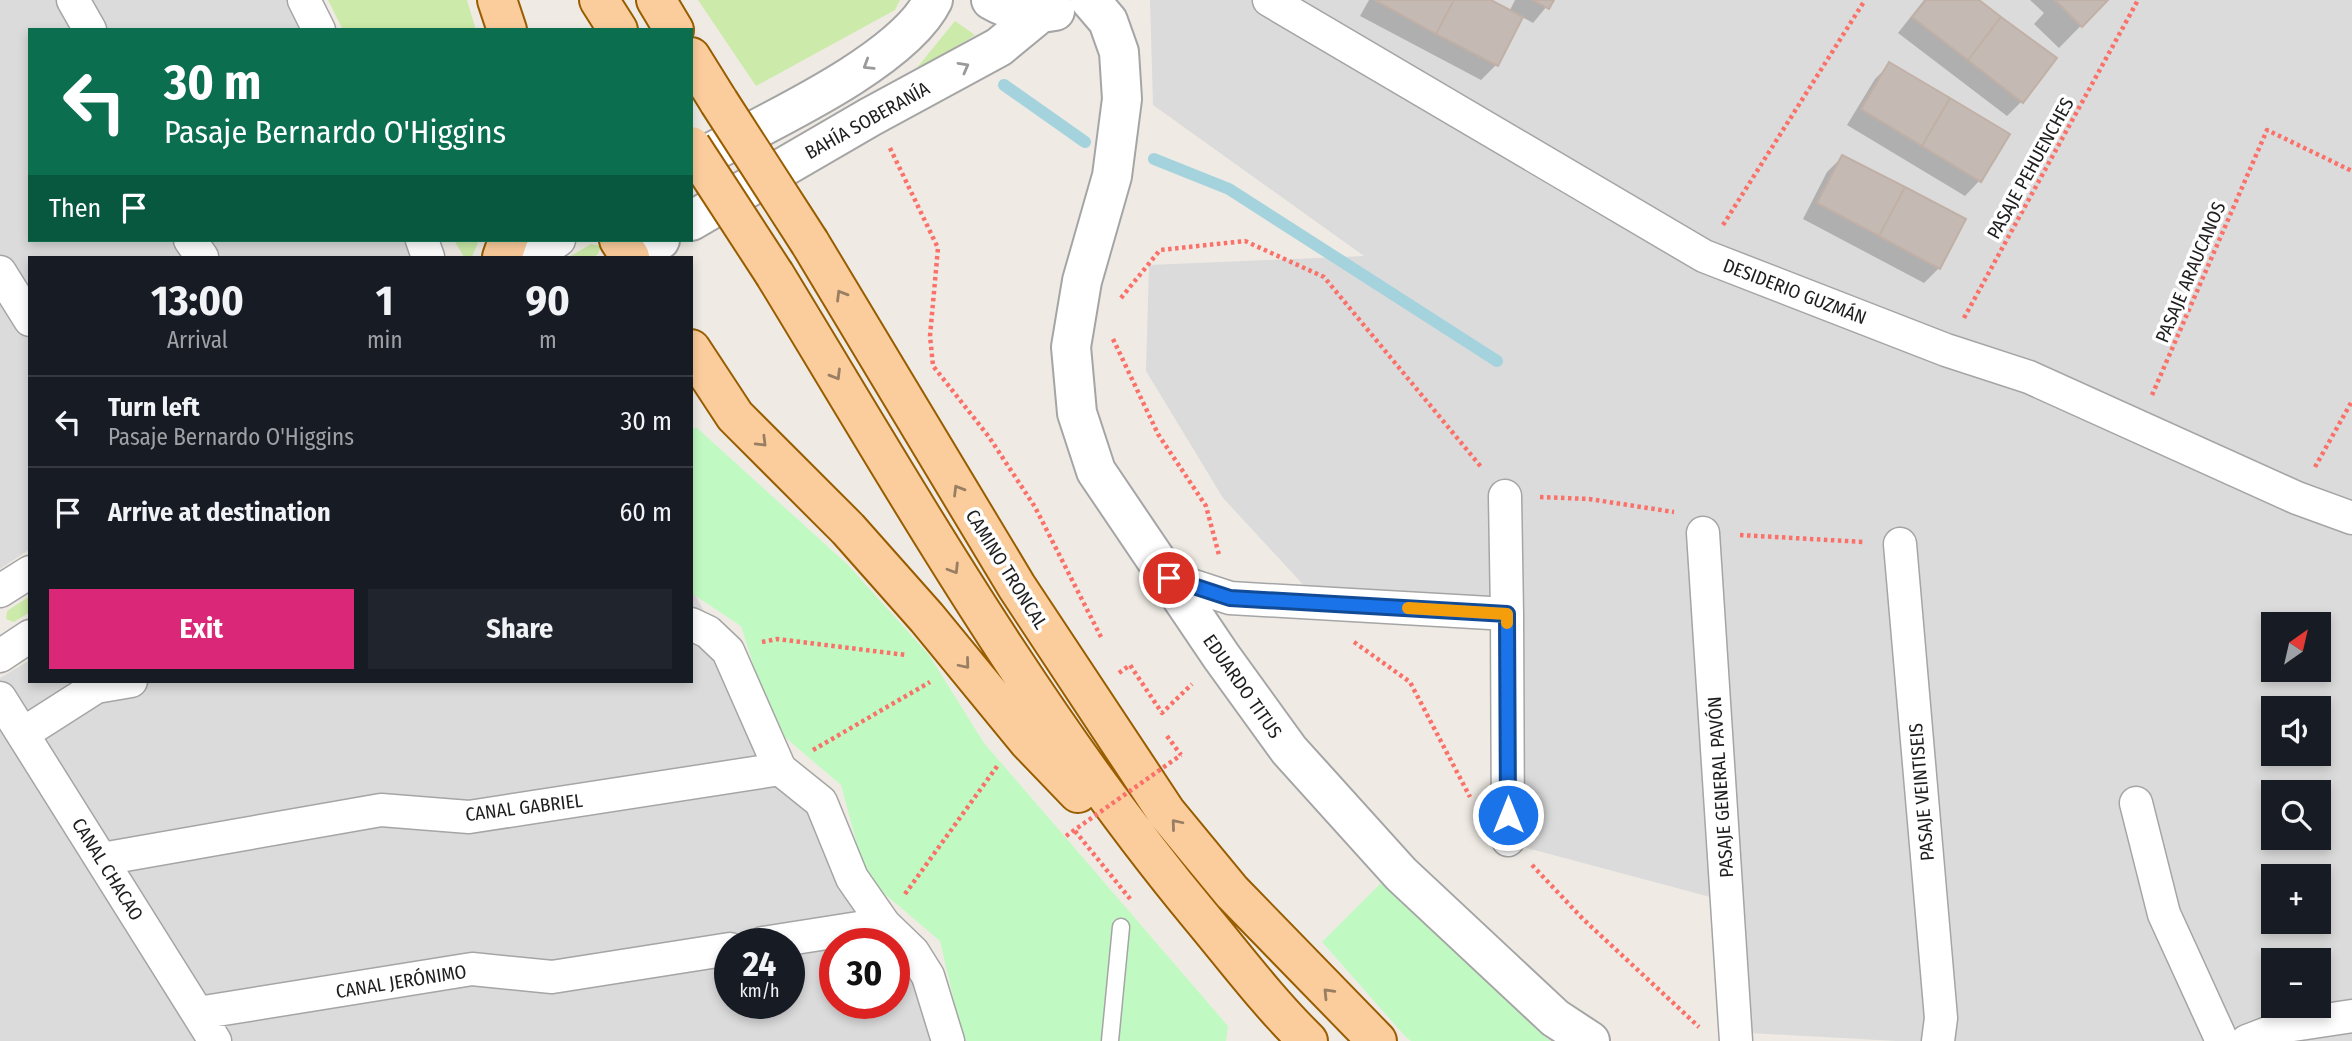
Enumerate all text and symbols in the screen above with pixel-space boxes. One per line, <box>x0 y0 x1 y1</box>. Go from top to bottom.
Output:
text: 30 m <box>164 53 262 112</box>
icon: left <box>49 56 140 147</box>
one-way arrow <box>863 56 876 69</box>
one-way arrow <box>956 61 969 75</box>
street label: BAHÍA SOBERANÍA <box>801 77 934 164</box>
street label: PASAJE PEHUENCHES <box>1982 94 2079 243</box>
text: Pasaje Bernardo O'Higgins <box>164 113 506 151</box>
icon: arrive <box>115 189 153 227</box>
text: Then <box>49 193 101 224</box>
street label: PASAJE ARAUCANOS <box>2150 198 2230 346</box>
street label: DESIDERIO GUZMÁN <box>1720 254 1870 329</box>
text: 13:00 <box>151 276 244 326</box>
text: 1 <box>376 276 394 326</box>
text: 90 <box>525 276 570 326</box>
one-way arrow <box>836 289 849 302</box>
text: Arrival <box>167 326 228 354</box>
text: min <box>367 326 403 354</box>
text: m <box>539 326 557 354</box>
one-way arrow <box>827 368 840 381</box>
text: Turn left <box>108 392 200 423</box>
icon: left <box>49 403 87 441</box>
text: 30 m <box>621 406 672 437</box>
text: Pasaje Bernardo O'Higgins <box>108 423 354 451</box>
one-way arrow <box>753 434 766 447</box>
one-way arrow <box>954 484 967 497</box>
icon: arrive <box>49 494 87 532</box>
text: Arrive at destination <box>108 497 331 528</box>
text: 60 m <box>619 497 672 528</box>
street label: CAMINO TRONCAL <box>961 505 1053 634</box>
pin <box>1139 548 1199 608</box>
icon: arrive <box>1150 559 1188 597</box>
one-way arrow <box>946 562 959 575</box>
button: Exit <box>49 589 354 669</box>
button: Share <box>368 589 672 669</box>
north arrow <box>2261 612 2331 682</box>
map controls <box>2261 612 2331 1018</box>
street label: EDUARDO TITUS <box>1198 630 1287 743</box>
one-way arrow <box>957 656 969 669</box>
street label: PASAJE GENERAL PAVÓN <box>1703 696 1738 878</box>
button: sound <box>2261 696 2331 766</box>
street label: PASAJE VEINTISEIS <box>1904 722 1939 862</box>
position arrow <box>1471 778 1545 852</box>
button: search <box>2261 780 2331 850</box>
street label: CANAL GABRIEL <box>464 789 585 826</box>
street label: CANAL CHACAO <box>67 814 148 925</box>
one-way arrow <box>1172 819 1184 832</box>
button: + <box>2261 864 2331 934</box>
speed limit sign: 30 <box>819 928 910 1019</box>
text: 24 <box>743 943 776 985</box>
button: − <box>2261 948 2331 1018</box>
street label: CANAL JERÓNIMO <box>334 960 468 1003</box>
text: km/h <box>739 980 780 1002</box>
one-way arrow <box>1324 988 1337 1001</box>

